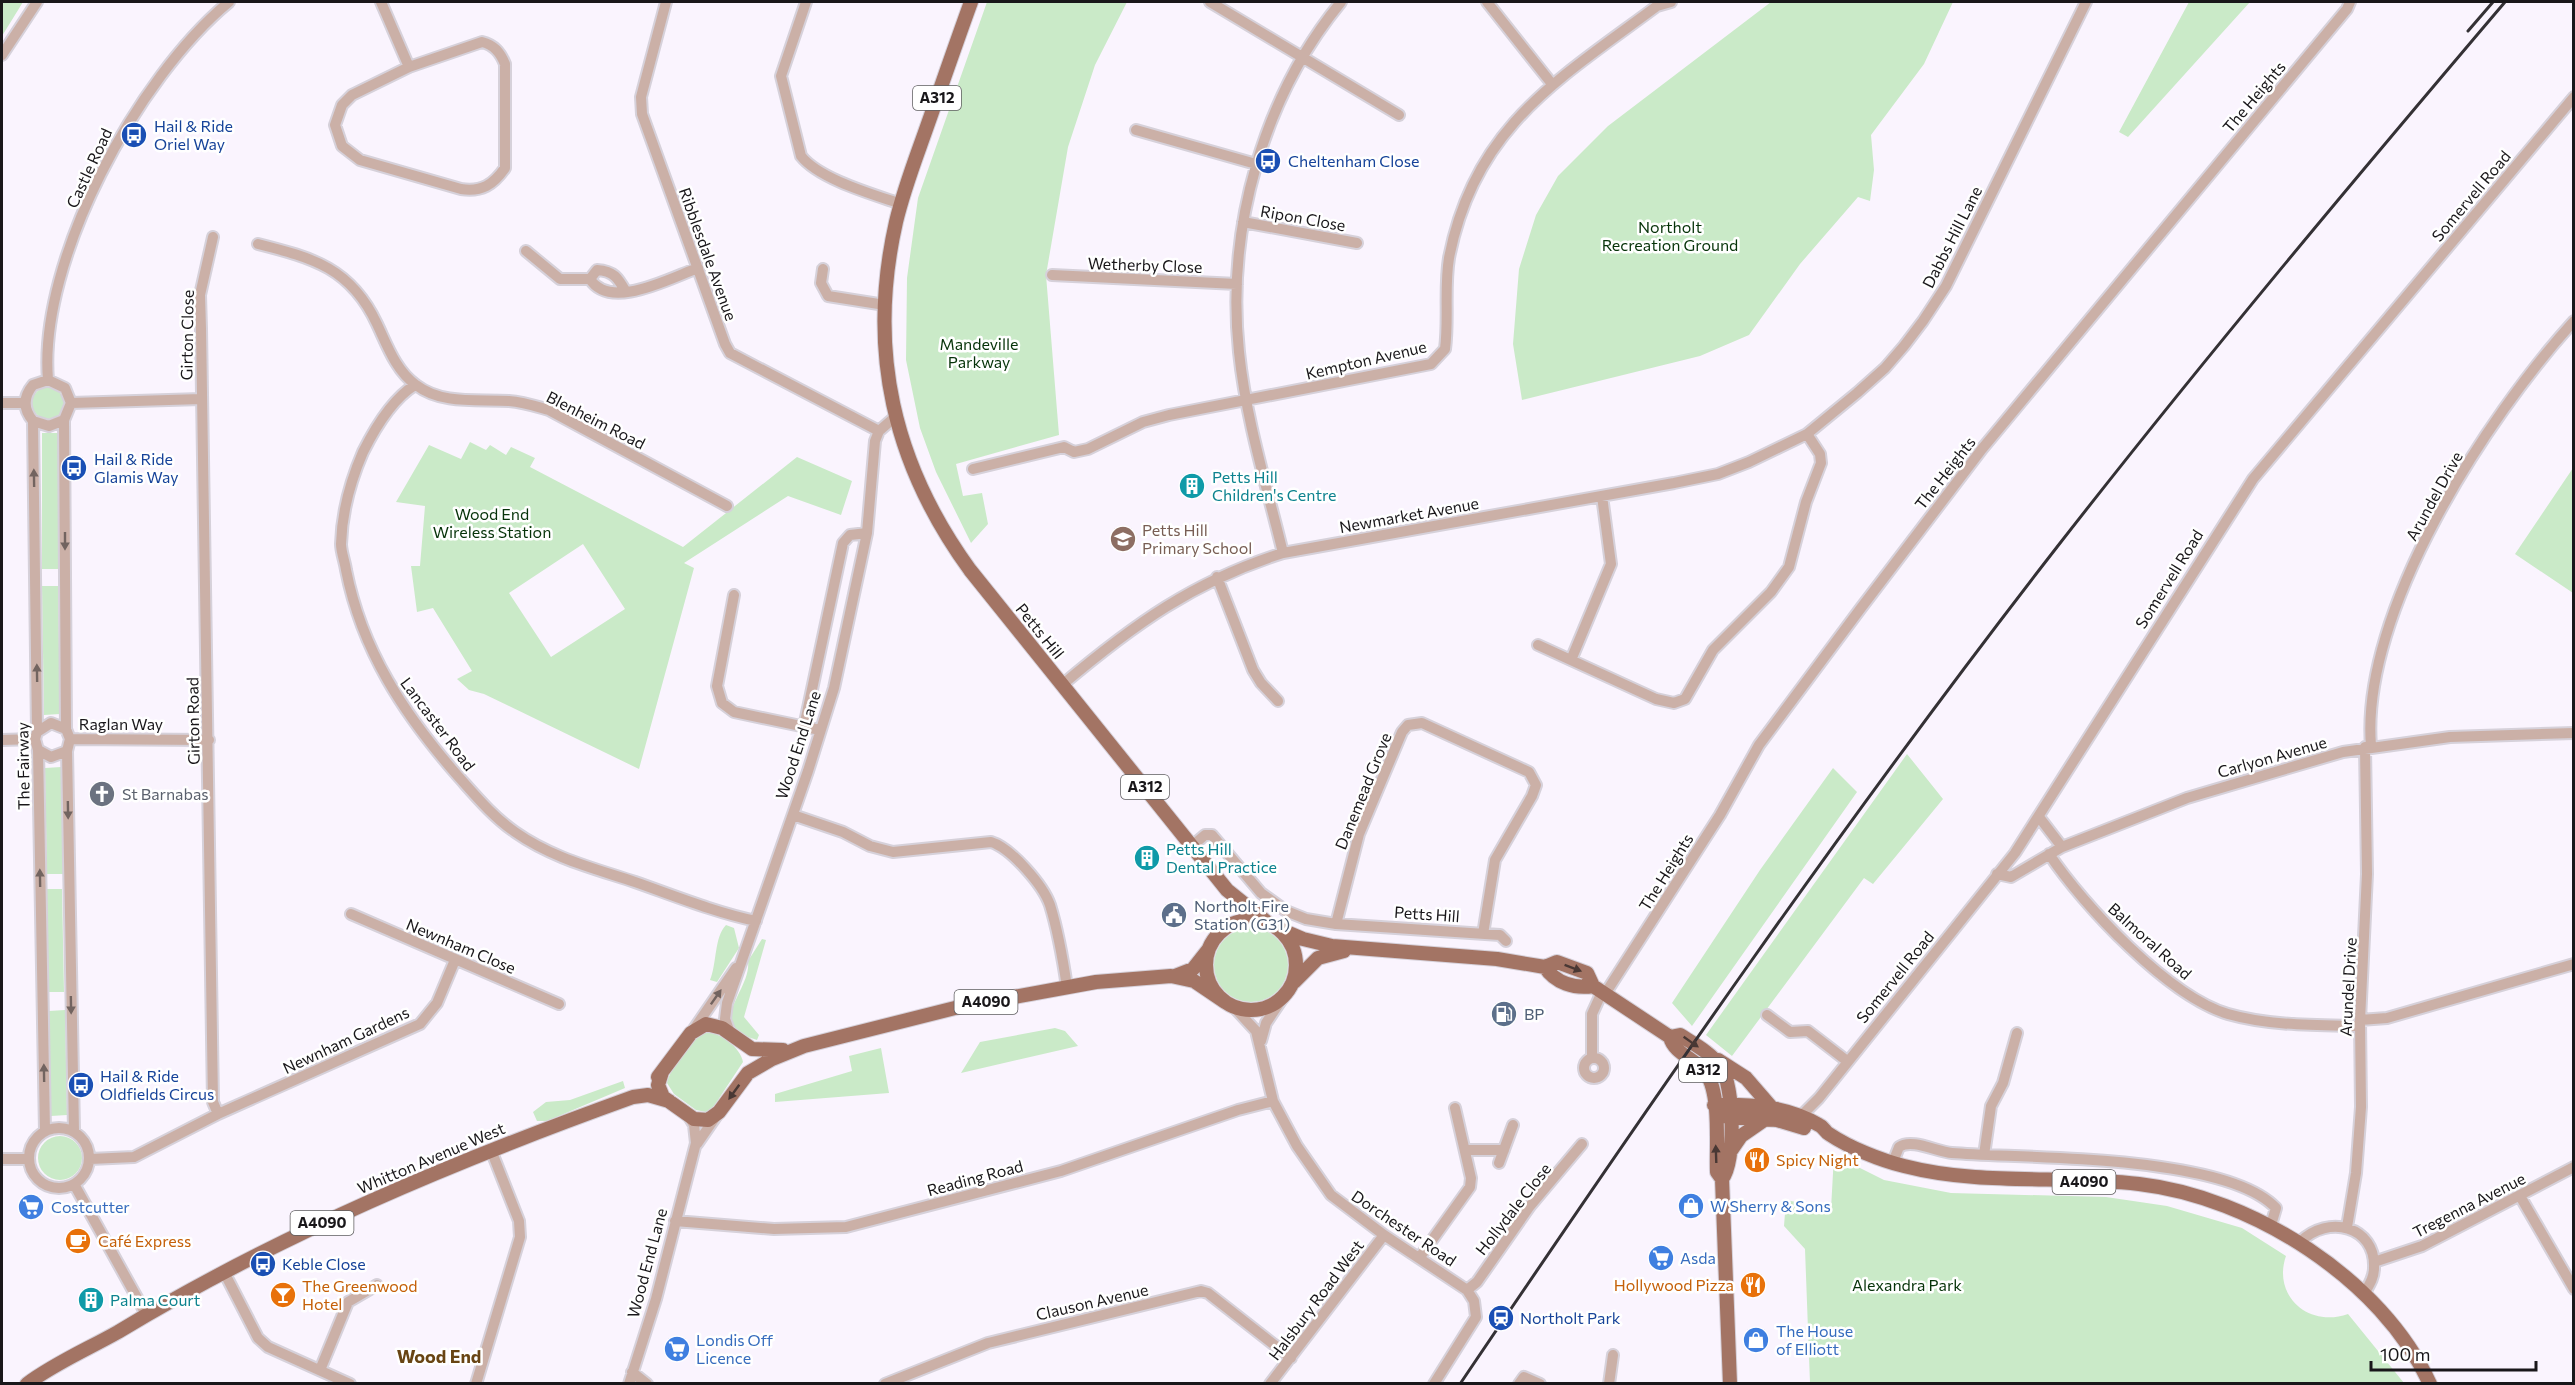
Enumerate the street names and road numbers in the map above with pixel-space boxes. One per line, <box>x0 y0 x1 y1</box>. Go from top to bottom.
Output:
street label: The Heights <box>2218 57 2289 136</box>
road number: A312 <box>913 86 961 110</box>
street label: Castle Road <box>62 125 115 211</box>
street label: Somervell Road <box>2427 146 2514 245</box>
street label: Dabbs Hill Lane <box>1918 183 1985 291</box>
street label: Ribblesdale Avenue <box>676 185 741 323</box>
street label: Ripon Close <box>1259 201 1347 234</box>
street label: Wetherby Close <box>1087 253 1203 276</box>
street label: Girton Close <box>176 290 197 380</box>
street label: Kempton Avenue <box>1304 336 1428 383</box>
street label: Blenheim Road <box>544 387 649 453</box>
street label: The Heights <box>1910 433 1979 513</box>
street label: Arundel Drive <box>2401 448 2466 544</box>
street label: Newmarket Avenue <box>1338 493 1480 536</box>
street label: Somervell Road <box>2131 526 2206 632</box>
street label: Petts Hill <box>1012 599 1068 662</box>
street label: Lancaster Road <box>397 673 480 774</box>
street label: Girton Road <box>182 677 203 765</box>
street label: Wood End Lane <box>771 688 824 801</box>
street label: Raglan Way <box>79 714 163 733</box>
street label: The Fairway <box>12 722 33 810</box>
street label: Danemead Grove <box>1330 730 1395 852</box>
street label: Carlyon Avenue <box>2215 732 2329 781</box>
road number: A312 <box>1121 775 1169 799</box>
street label: The Heights <box>1634 830 1697 914</box>
street label: Balmoral Road <box>2105 898 2196 983</box>
street label: Petts Hill <box>1394 902 1461 925</box>
street label: Newnham Close <box>404 914 519 977</box>
street label: Somervell Road <box>1852 927 1937 1026</box>
street label: Arundel Drive <box>2335 937 2360 1037</box>
road number: A4090 <box>954 990 1018 1014</box>
street label: Newnham Gardens <box>280 1002 412 1077</box>
road number: A312 <box>1679 1058 1727 1082</box>
street label: Whitton Avenue West <box>354 1118 508 1197</box>
street label: Reading Road <box>925 1156 1025 1199</box>
street label: Hollydale Close <box>1471 1159 1554 1258</box>
street label: Tregenna Avenue <box>2409 1168 2528 1241</box>
road number: A4090 <box>2052 1170 2116 1194</box>
street label: Dorchester Road <box>1348 1186 1460 1270</box>
street label: Wood End Lane <box>623 1206 670 1320</box>
road number: A4090 <box>290 1211 354 1235</box>
street label: Halsbury Road West <box>1264 1235 1367 1364</box>
street label: Clauson Avenue <box>1034 1279 1150 1324</box>

